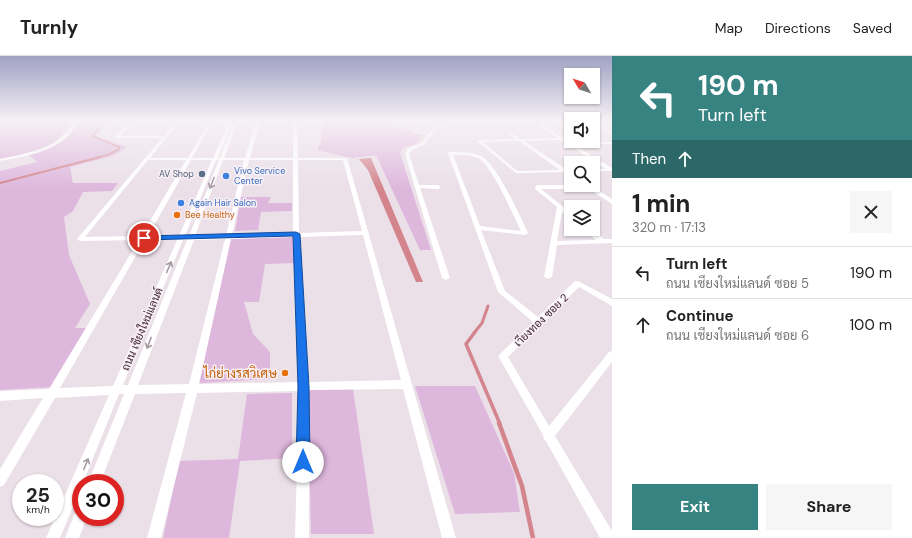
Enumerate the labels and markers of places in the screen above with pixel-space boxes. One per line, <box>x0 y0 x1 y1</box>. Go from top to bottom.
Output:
place label: Vivo Service Center <box>234 165 285 187</box>
place label: AV Shop <box>159 168 194 180</box>
marker: AV Shop <box>197 169 207 179</box>
marker: Vivo Service Center <box>221 171 231 181</box>
place label: Again Hair Salon <box>189 197 256 209</box>
marker: Again Hair Salon <box>176 198 186 208</box>
place label: Bee Healthy <box>185 209 235 221</box>
marker: Bee Healthy <box>172 210 182 220</box>
pin <box>127 221 161 255</box>
place label: ไก่ย่างรสวิเศษ <box>203 365 277 382</box>
marker: ไก่ย่างรสวิเศษ <box>280 368 290 378</box>

